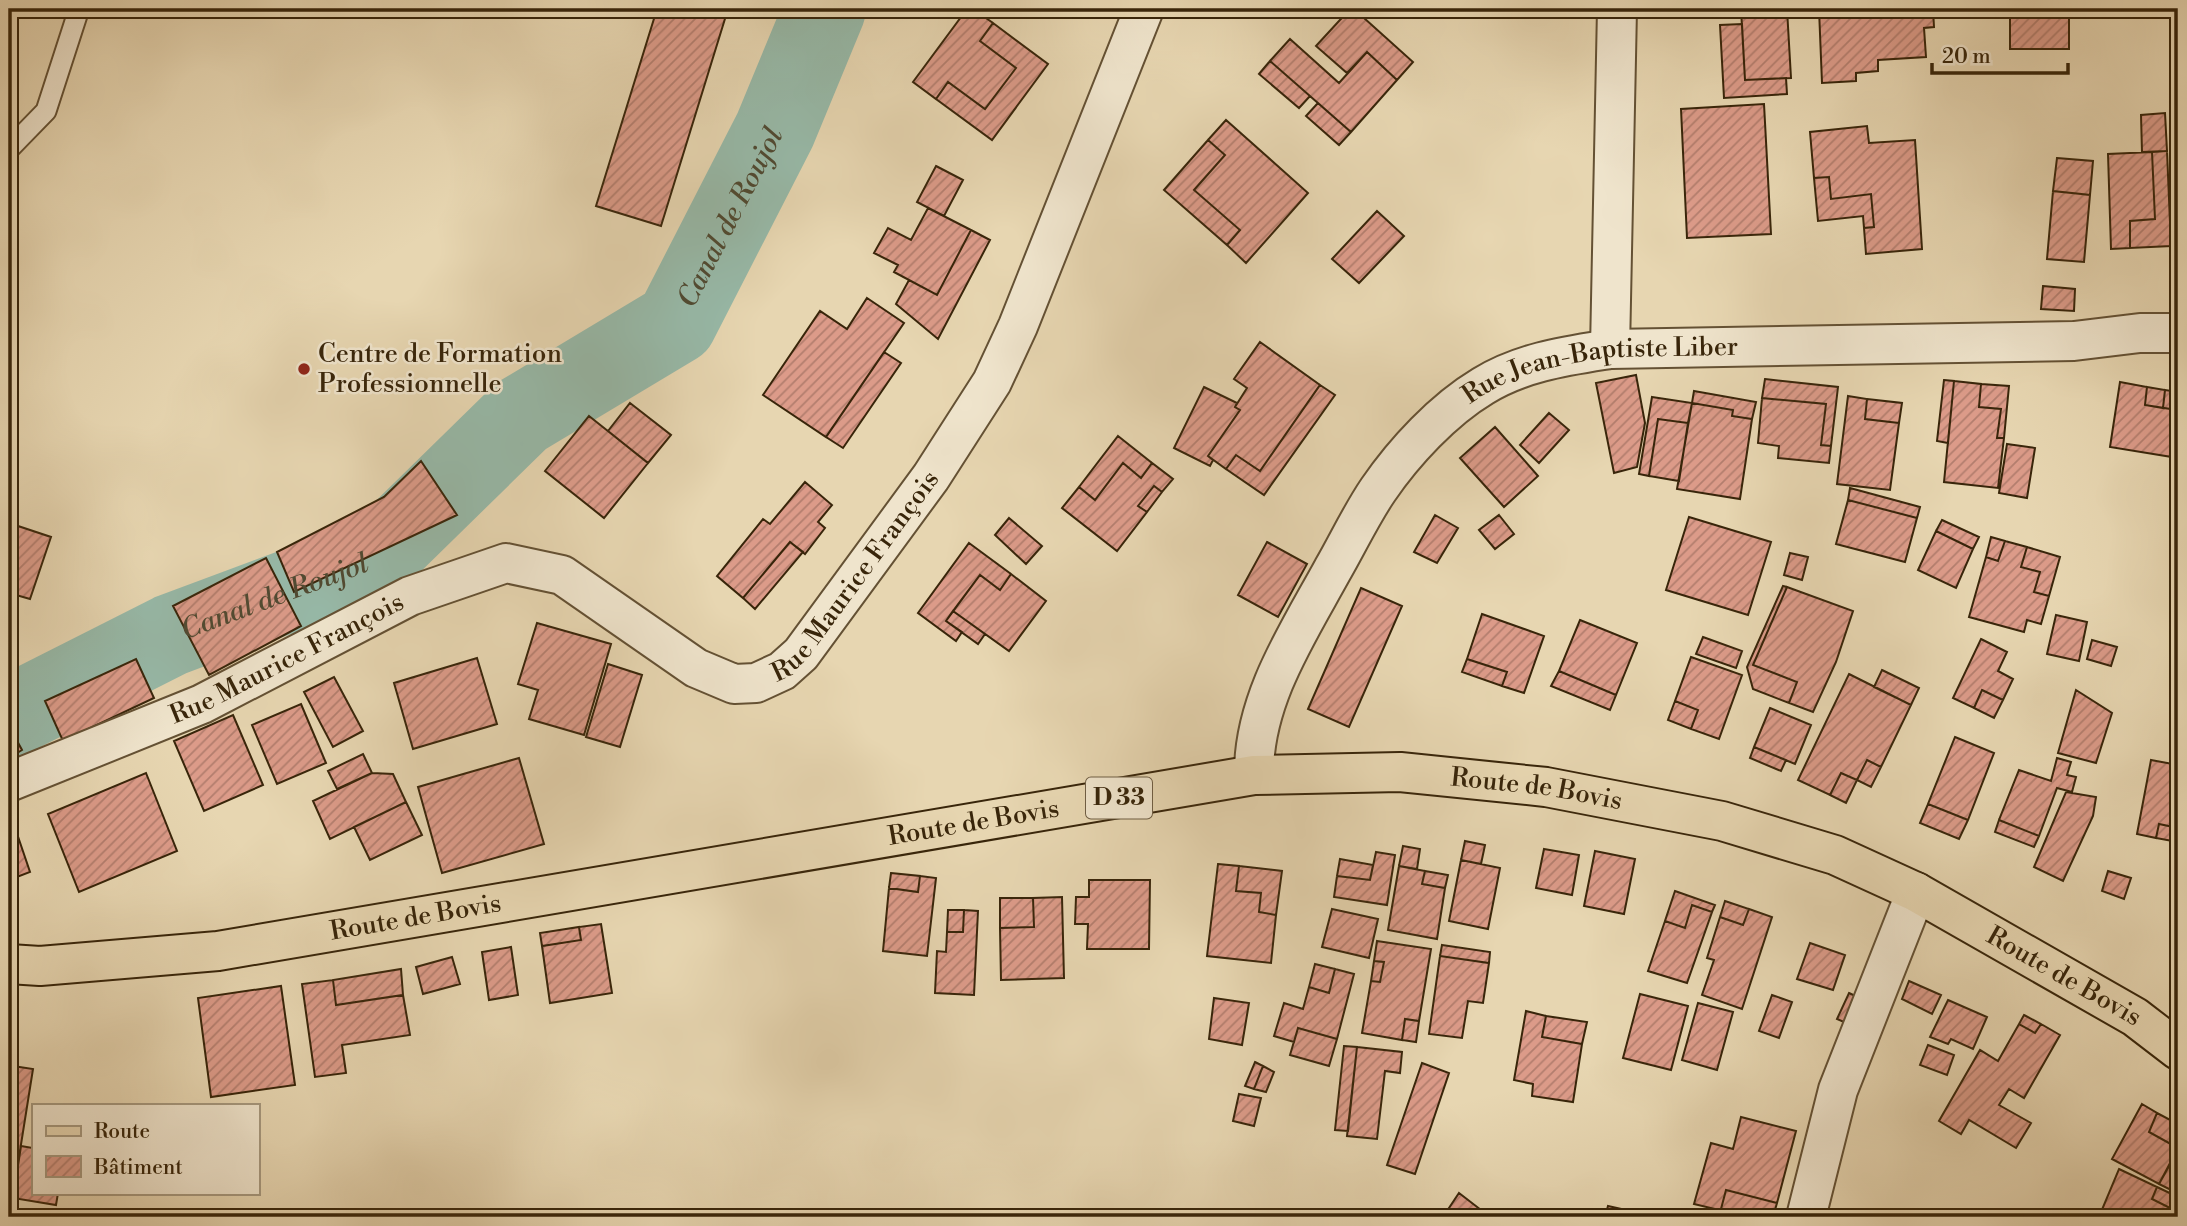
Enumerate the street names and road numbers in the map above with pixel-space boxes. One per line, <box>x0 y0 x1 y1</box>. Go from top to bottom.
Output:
street label: Rue Jean-Baptiste Liber <box>1456 331 1738 411</box>
street label: Rue Maurice François <box>767 464 946 690</box>
street label: Rue Maurice François <box>165 586 409 731</box>
street label: Route de Bovis <box>1449 761 1625 817</box>
road number: D 33 <box>1086 778 1152 818</box>
street label: Route de Bovis <box>885 792 1062 853</box>
street label: Route de Bovis <box>327 887 504 948</box>
street label: Route de Bovis <box>1981 920 2147 1033</box>

